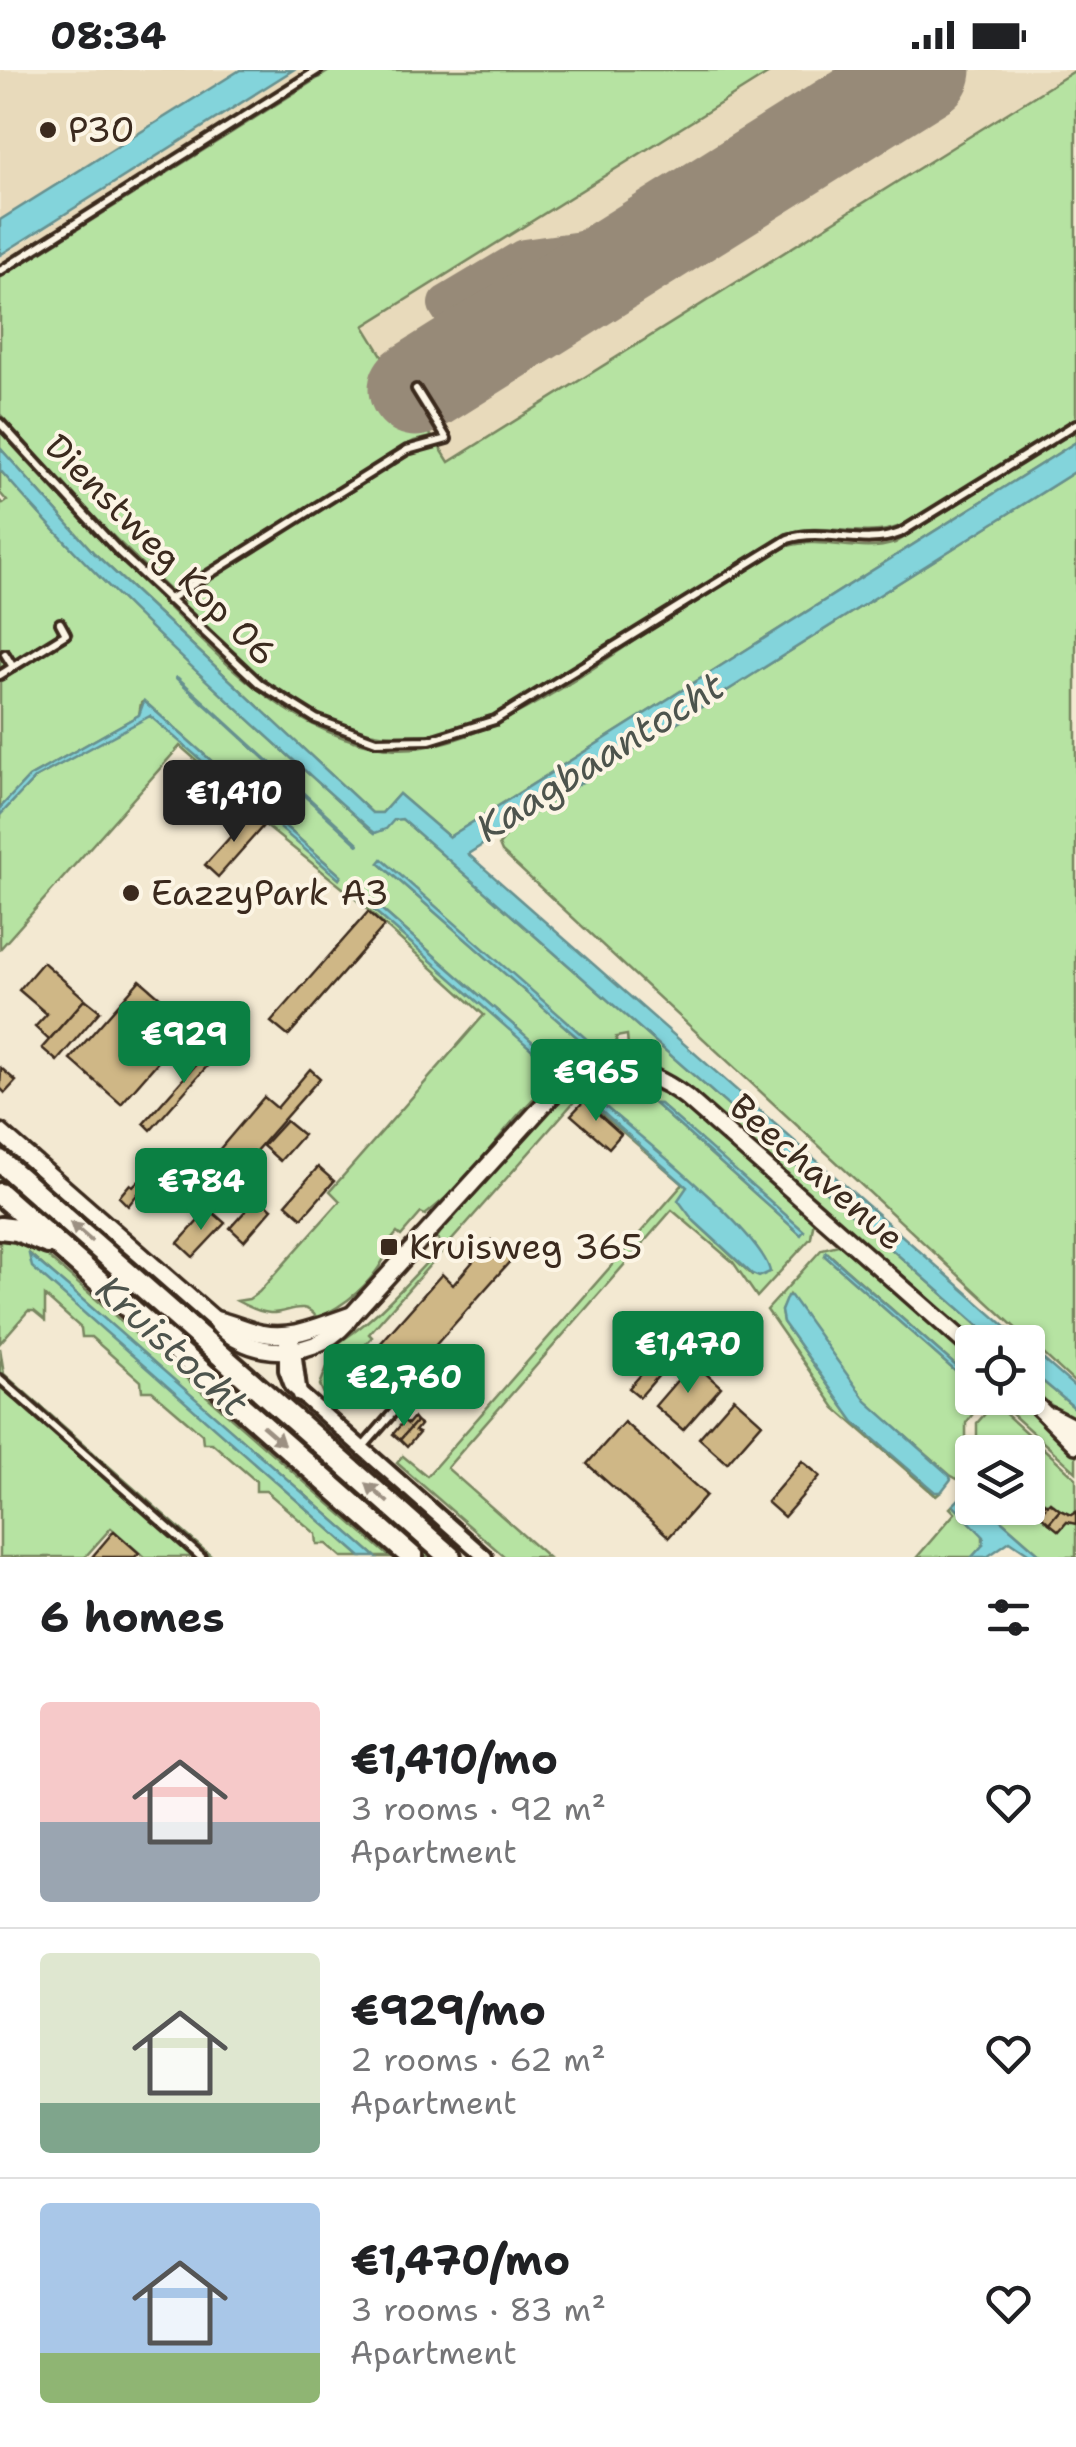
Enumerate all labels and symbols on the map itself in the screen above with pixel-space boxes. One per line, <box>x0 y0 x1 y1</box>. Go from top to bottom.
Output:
place label: P30 <box>68 106 135 153</box>
marker: P30 <box>37 119 59 141</box>
street label: Dienstweg Kop 06 <box>35 423 288 676</box>
water label: Kaagbaantocht <box>466 660 734 853</box>
pin: €1,410 <box>153 760 315 845</box>
place label: EazzyPark A3 <box>151 869 389 916</box>
marker: EazzyPark A3 <box>120 882 142 904</box>
pin: €929 <box>125 1001 243 1086</box>
pin: €965 <box>537 1039 655 1124</box>
street label: Beechavenue <box>720 1083 915 1260</box>
pin: €784 <box>142 1148 260 1233</box>
one-way arrow <box>68 1221 93 1243</box>
place label: Kruisweg 365 <box>409 1223 642 1270</box>
marker: Kruisweg 365 <box>378 1236 400 1258</box>
water label: Kruistocht <box>85 1263 260 1428</box>
pin: €1,470 <box>607 1311 769 1396</box>
pin: €2,760 <box>323 1344 485 1429</box>
one-way arrow <box>260 1423 285 1445</box>
one-way arrow <box>365 1482 390 1504</box>

